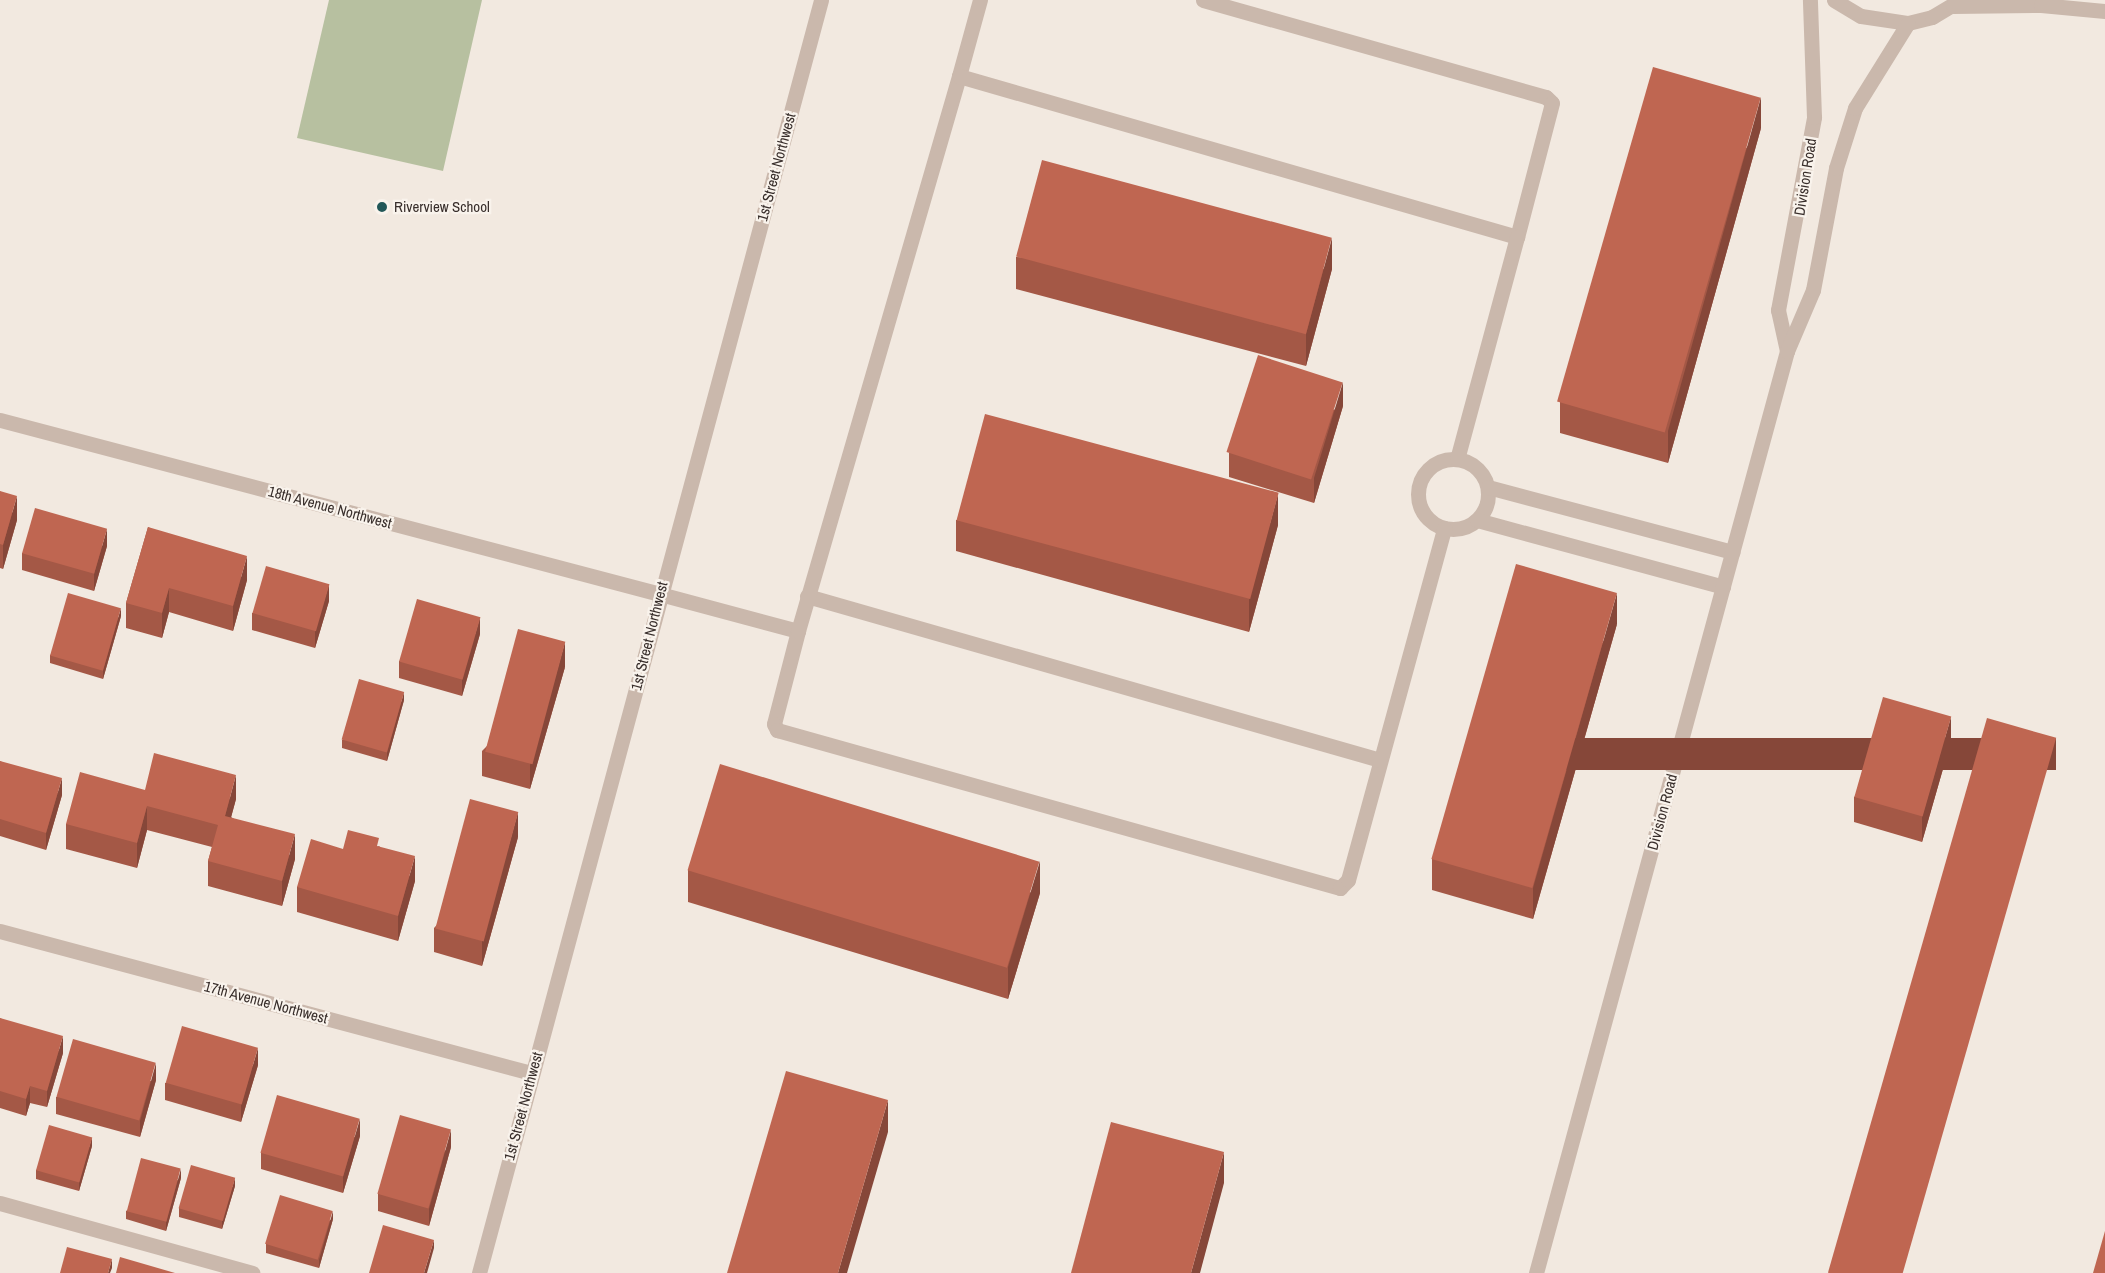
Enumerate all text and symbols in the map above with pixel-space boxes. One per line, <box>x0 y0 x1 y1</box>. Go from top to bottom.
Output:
street label: 1st Street Northwest <box>753 111 799 223</box>
street label: Division Road <box>1790 137 1820 217</box>
place label: Riverview School <box>394 198 490 216</box>
marker: Riverview School <box>375 200 389 214</box>
street label: 18th Avenue Northwest <box>266 482 394 532</box>
street label: 1st Street Northwest <box>627 580 671 692</box>
street label: Division Road <box>1643 772 1681 852</box>
street label: 17th Avenue Northwest <box>202 977 330 1027</box>
street label: 1st Street Northwest <box>500 1050 546 1162</box>

